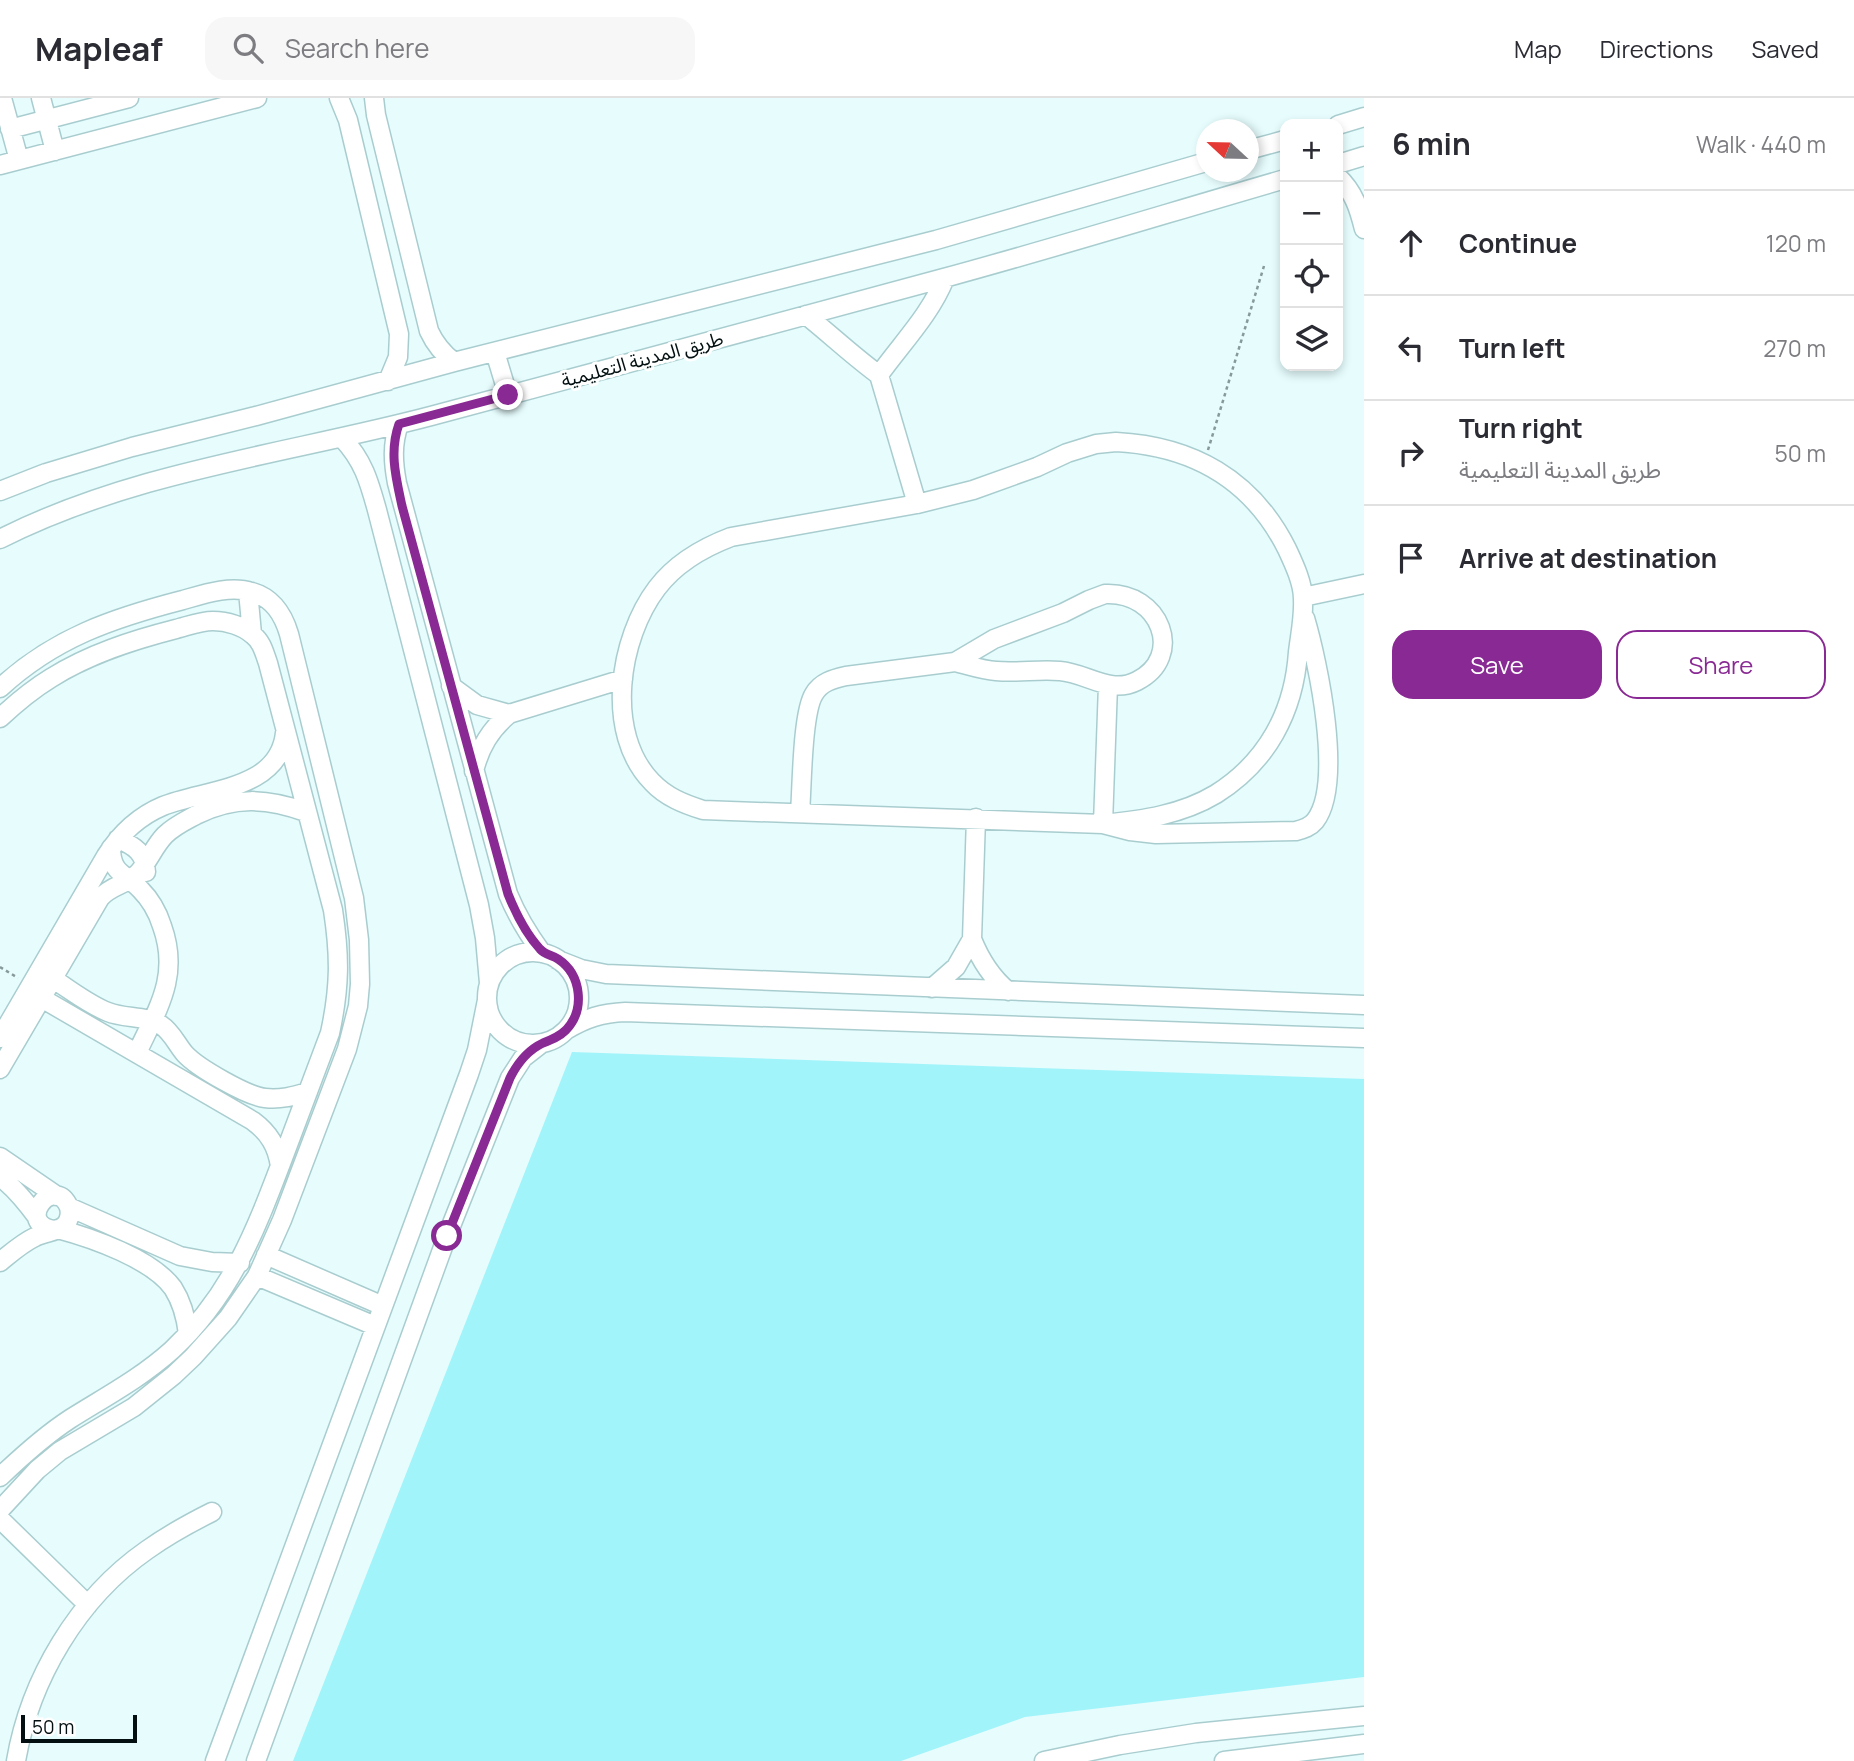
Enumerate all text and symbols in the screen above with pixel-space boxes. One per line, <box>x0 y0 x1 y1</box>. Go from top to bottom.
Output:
search box <box>205 17 695 80</box>
text: Mapleaf <box>35 26 163 71</box>
icon: search <box>229 29 267 67</box>
text: Search here <box>285 30 429 66</box>
text: Map <box>1514 32 1562 65</box>
text: Directions <box>1600 32 1713 65</box>
text: Saved <box>1751 32 1819 65</box>
north arrow <box>1196 119 1259 182</box>
map controls <box>1280 119 1343 371</box>
button: + <box>1280 119 1343 182</box>
text: 6 min <box>1392 123 1471 164</box>
text: Walk · 440 m <box>1696 128 1826 160</box>
button: − <box>1280 182 1343 245</box>
icon: ahead <box>1392 224 1430 262</box>
text: Continue <box>1459 225 1577 261</box>
text: 120 m <box>1766 227 1826 259</box>
button: locate <box>1280 245 1343 308</box>
button: layers <box>1280 308 1343 371</box>
street label: طريق المدينة التعليمية <box>558 325 726 393</box>
icon: left <box>1392 329 1430 367</box>
text: Turn left <box>1459 330 1566 366</box>
text: 270 m <box>1763 332 1826 364</box>
route end <box>492 379 523 410</box>
text: Turn right <box>1459 410 1583 446</box>
icon: right <box>1392 434 1430 472</box>
text: 50 m <box>1775 437 1826 469</box>
text: طريق المدينة التعليمية <box>1459 453 1661 485</box>
icon: arrive <box>1392 539 1430 577</box>
text: Arrive at destination <box>1459 540 1717 576</box>
button: Save <box>1392 630 1602 699</box>
button: Share <box>1616 630 1826 699</box>
route start <box>431 1220 462 1251</box>
scale bar <box>21 1712 136 1744</box>
text: 50 m <box>32 1714 74 1740</box>

